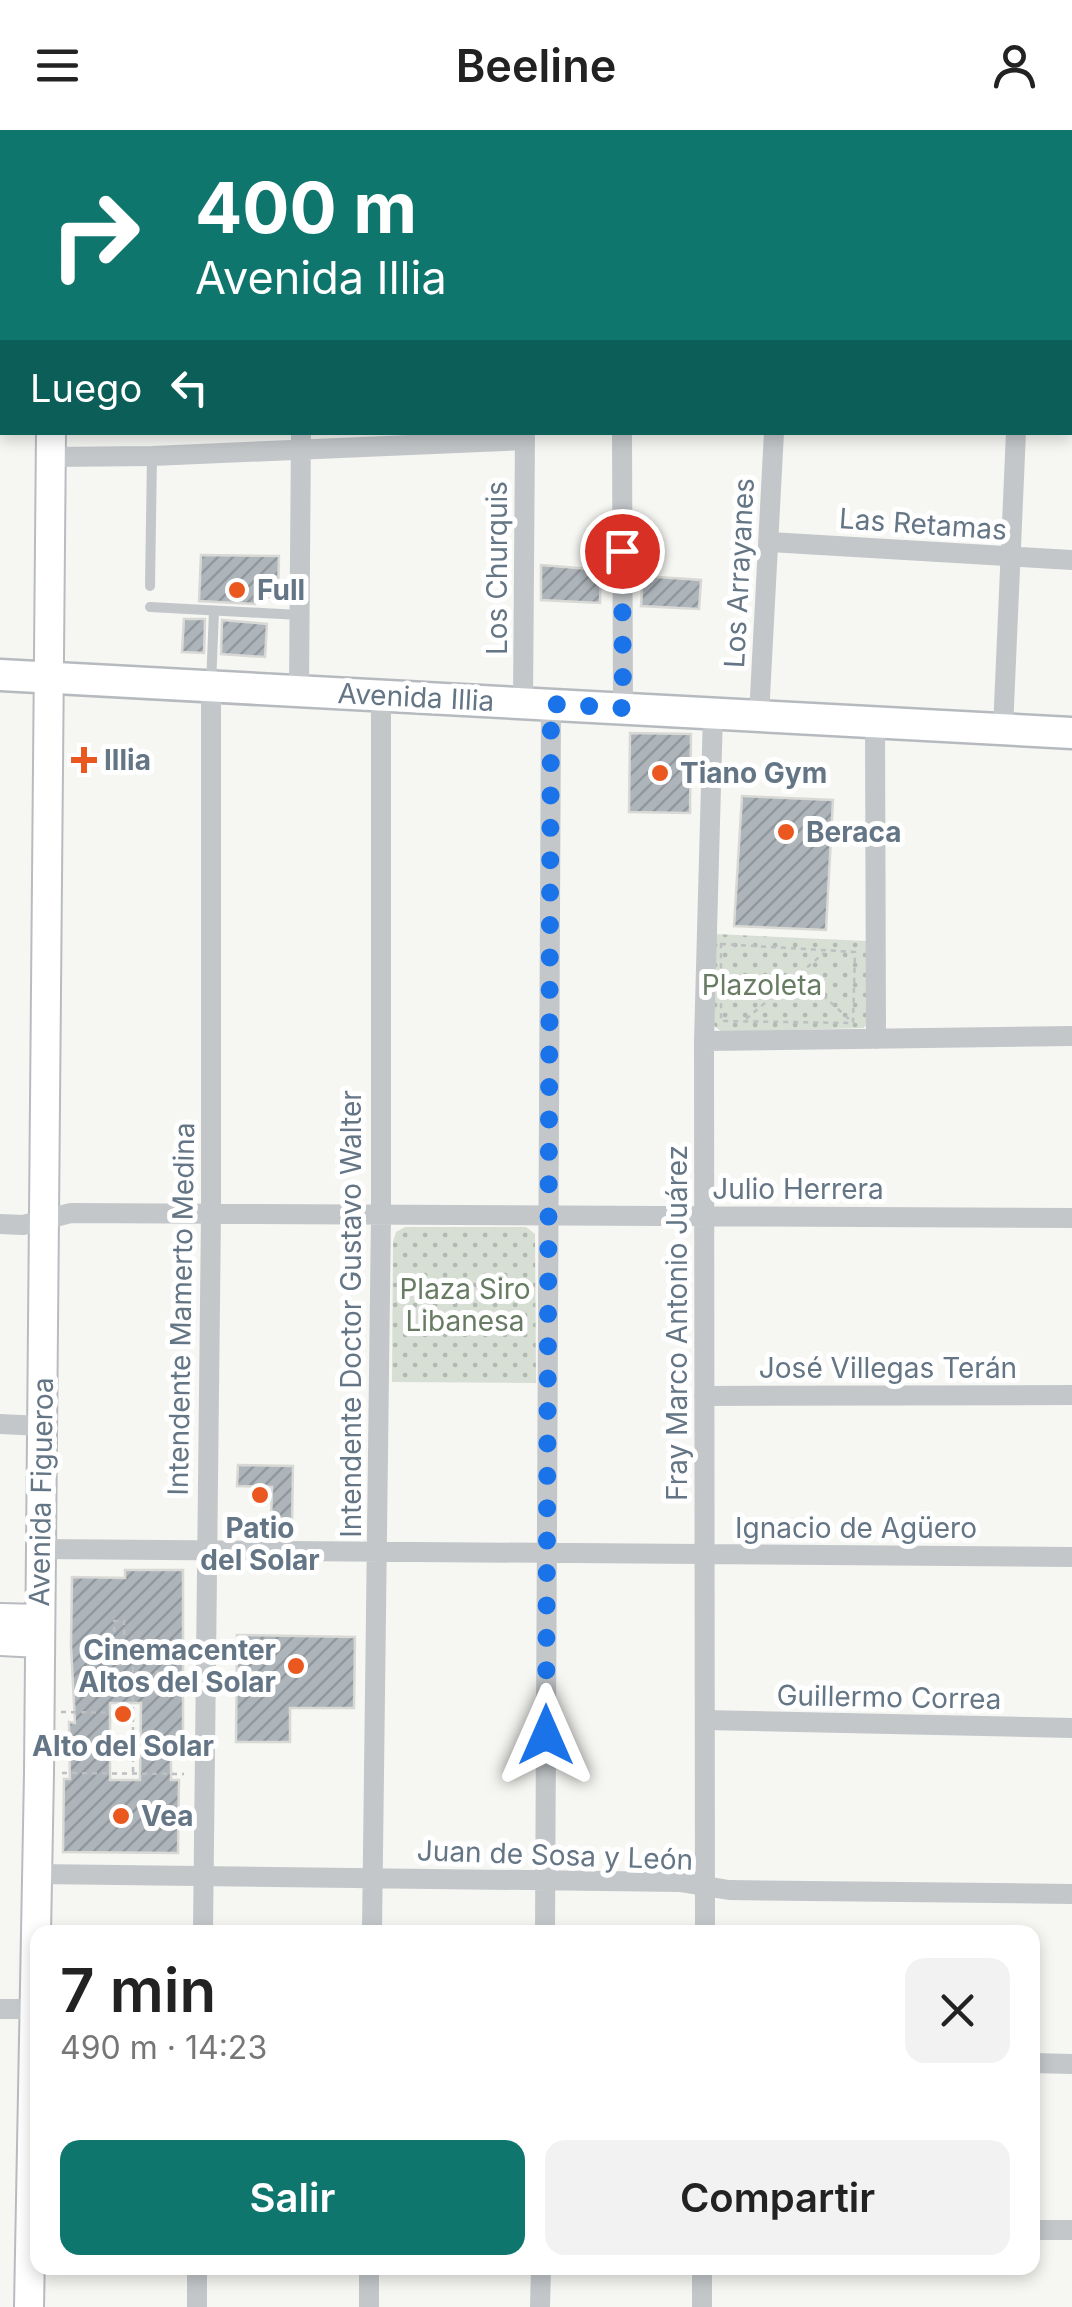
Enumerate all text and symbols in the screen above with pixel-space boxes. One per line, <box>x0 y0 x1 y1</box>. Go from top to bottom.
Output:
icon: menu <box>30 38 85 93</box>
text: Beeline <box>456 38 616 93</box>
icon: person <box>987 38 1042 93</box>
text: 400 m <box>195 165 417 250</box>
icon: right <box>30 170 160 300</box>
text: Avenida Illia <box>195 250 447 305</box>
icon: left <box>162 360 217 415</box>
text: Luego <box>30 365 142 411</box>
street label: Los Arrayanes <box>717 477 761 669</box>
street label: Los Churquis <box>480 481 514 655</box>
street label: Las Retamas <box>838 501 1008 547</box>
pin <box>580 509 665 594</box>
icon: arrive <box>595 524 650 579</box>
place label: Full <box>257 573 305 607</box>
marker: Full <box>226 579 248 601</box>
street label: Avenida Illia <box>337 676 495 718</box>
place label: Illia <box>104 743 151 777</box>
marker: Illia <box>73 749 95 771</box>
place label: Tiano Gym <box>680 756 827 790</box>
marker: Tiano Gym <box>649 762 671 784</box>
place label: Beraca <box>806 815 901 849</box>
marker: Beraca <box>775 821 797 843</box>
park label: Plazoleta <box>702 968 822 1002</box>
street label: Intendente Doctor Gustavo Walter <box>334 1090 368 1538</box>
street label: Intendente Mamerto Medina <box>161 1122 201 1496</box>
street label: Fray Marco Antonio Juárez <box>660 1145 694 1501</box>
street label: Julio Herrera <box>712 1172 884 1206</box>
park label: Plaza Siro Libanesa <box>399 1272 531 1338</box>
street label: José Villegas Terán <box>759 1351 1017 1385</box>
street label: Avenida Figueroa <box>22 1377 60 1607</box>
marker: Patio del Solar <box>249 1484 271 1506</box>
place label: Patio del Solar <box>200 1511 320 1577</box>
street label: Ignacio de Agüero <box>735 1511 977 1545</box>
place label: Cinemacenter Altos del Solar <box>78 1633 276 1699</box>
marker: Cinemacenter Altos del Solar <box>285 1655 307 1677</box>
street label: Guillermo Correa <box>776 1678 1002 1716</box>
position arrow <box>494 1683 598 1787</box>
marker: Alto del Solar <box>112 1703 134 1725</box>
place label: Alto del Solar <box>32 1729 214 1763</box>
place label: Vea <box>141 1799 193 1833</box>
marker: Vea <box>110 1805 132 1827</box>
street label: Juan de Sosa y León <box>416 1833 694 1877</box>
text: 7 min <box>60 1954 216 2026</box>
button: close <box>905 1958 1010 2063</box>
text: 490 m · 14:23 <box>60 2028 267 2067</box>
button: Salir <box>60 2140 525 2255</box>
button: Compartir <box>545 2140 1010 2255</box>

